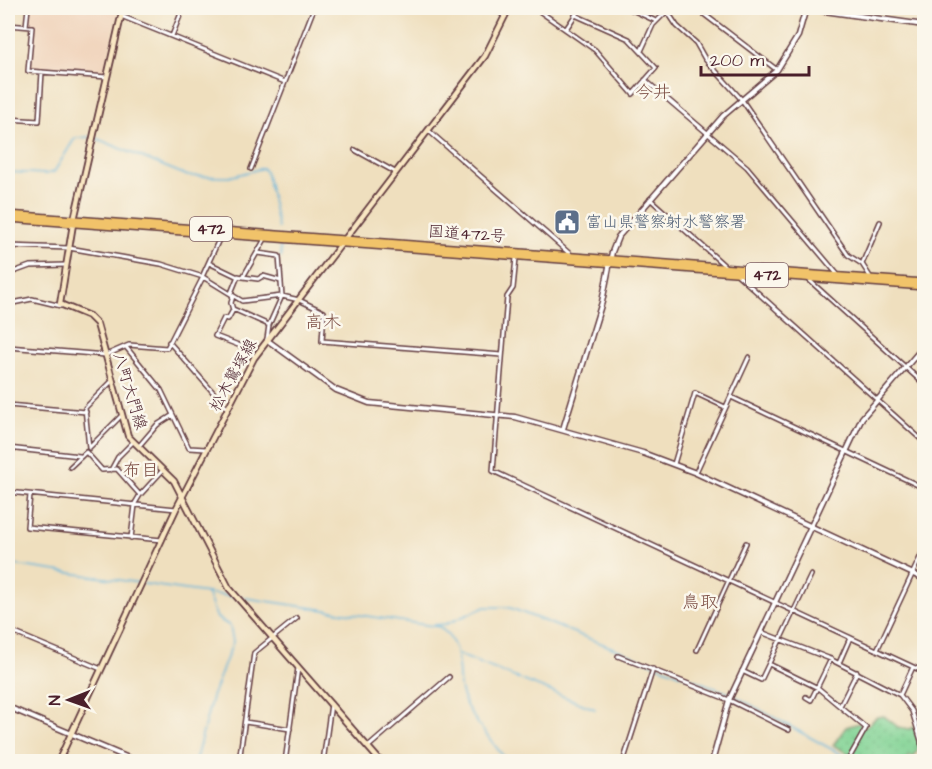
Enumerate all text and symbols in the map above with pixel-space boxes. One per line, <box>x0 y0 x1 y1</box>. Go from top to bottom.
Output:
scale bar <box>701 39 809 77</box>
text: 200 m <box>710 48 764 73</box>
district label: 今井 <box>635 80 671 105</box>
public building icon: 富山県警察射水警察署 <box>552 207 582 237</box>
place label: 富山県警察射水警察署 <box>586 211 746 233</box>
road number: 472 <box>190 217 232 241</box>
street label: 国道472号 <box>427 220 507 248</box>
road number: 472 <box>746 263 788 287</box>
district label: 高木 <box>305 310 341 335</box>
street label: 松木鷲塚線 <box>204 335 262 415</box>
street label: 八町大門線 <box>108 350 152 432</box>
district label: 布目 <box>123 458 159 483</box>
district label: 鳥取 <box>682 590 718 615</box>
north arrow <box>39 670 99 730</box>
text: N <box>44 695 66 705</box>

